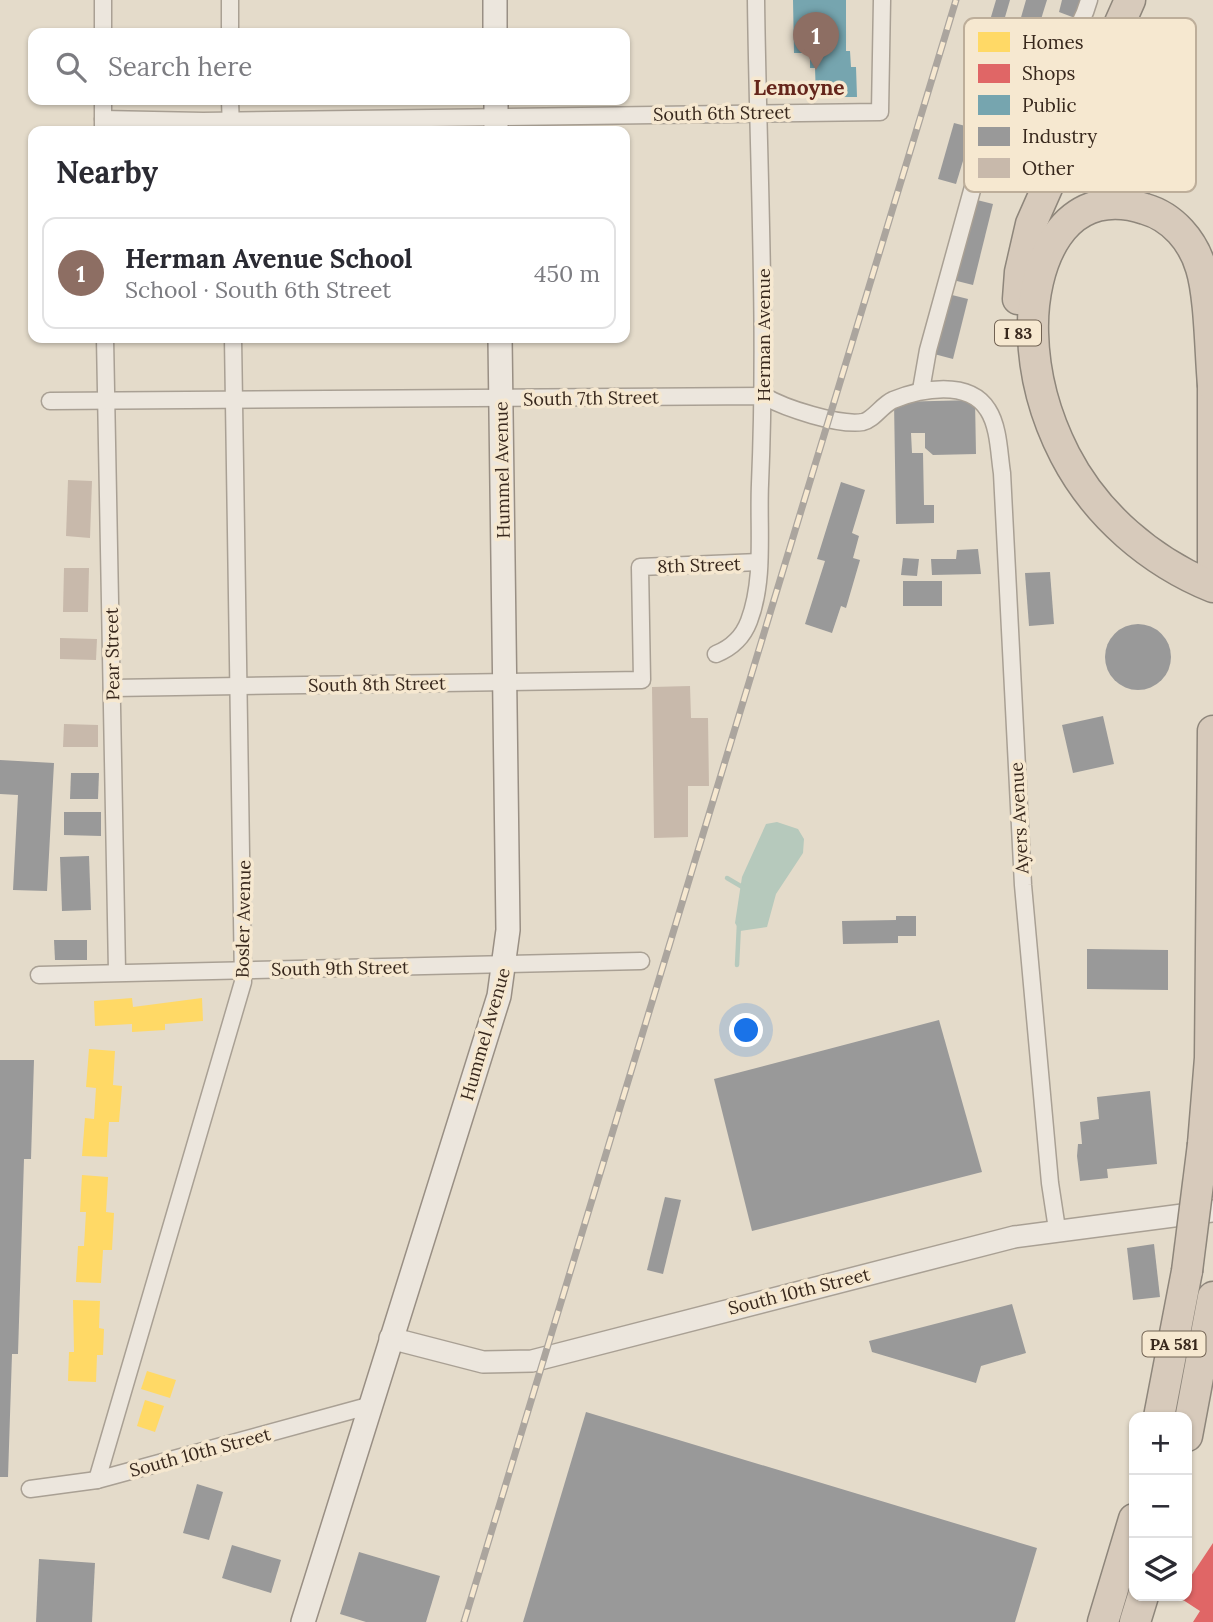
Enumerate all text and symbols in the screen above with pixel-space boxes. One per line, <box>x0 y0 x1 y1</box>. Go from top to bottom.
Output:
pin: 1 <box>793 12 839 70</box>
legend <box>964 18 1196 192</box>
search box <box>28 28 630 105</box>
text: Homes <box>1022 30 1084 54</box>
icon: search <box>52 48 90 86</box>
text: Search here <box>108 50 252 83</box>
text: Shops <box>1022 61 1076 85</box>
district label: Lemoyne <box>753 74 845 101</box>
text: Public <box>1022 93 1077 117</box>
street label: South 6th Street <box>653 100 791 126</box>
text: Industry <box>1022 124 1097 148</box>
text: Nearby <box>56 153 158 191</box>
text: Other <box>1022 156 1075 180</box>
text: Herman Avenue School <box>125 242 412 275</box>
text: 1 <box>76 259 86 288</box>
text: 450 m <box>534 259 600 288</box>
street label: Herman Avenue <box>752 268 775 402</box>
text: School · South 6th Street <box>125 275 391 304</box>
road number: I 83 <box>995 320 1041 346</box>
street label: South 7th Street <box>523 385 659 411</box>
street label: Hummel Avenue <box>489 401 515 539</box>
street label: 8th Street <box>657 552 741 578</box>
street label: Pear Street <box>100 607 124 701</box>
street label: South 8th Street <box>308 671 446 697</box>
street label: Ayers Avenue <box>1005 761 1033 876</box>
street label: Bosler Avenue <box>230 859 256 978</box>
street label: South 9th Street <box>271 955 409 981</box>
street label: Hummel Avenue <box>455 965 515 1103</box>
your location <box>729 1013 763 1047</box>
street label: South 10th Street <box>726 1262 872 1320</box>
road number: PA 581 <box>1142 1332 1206 1356</box>
map controls <box>1129 1412 1192 1601</box>
button: + <box>1129 1412 1192 1475</box>
street label: South 10th Street <box>127 1422 273 1482</box>
button: − <box>1129 1475 1192 1538</box>
button: layers <box>1129 1538 1192 1601</box>

